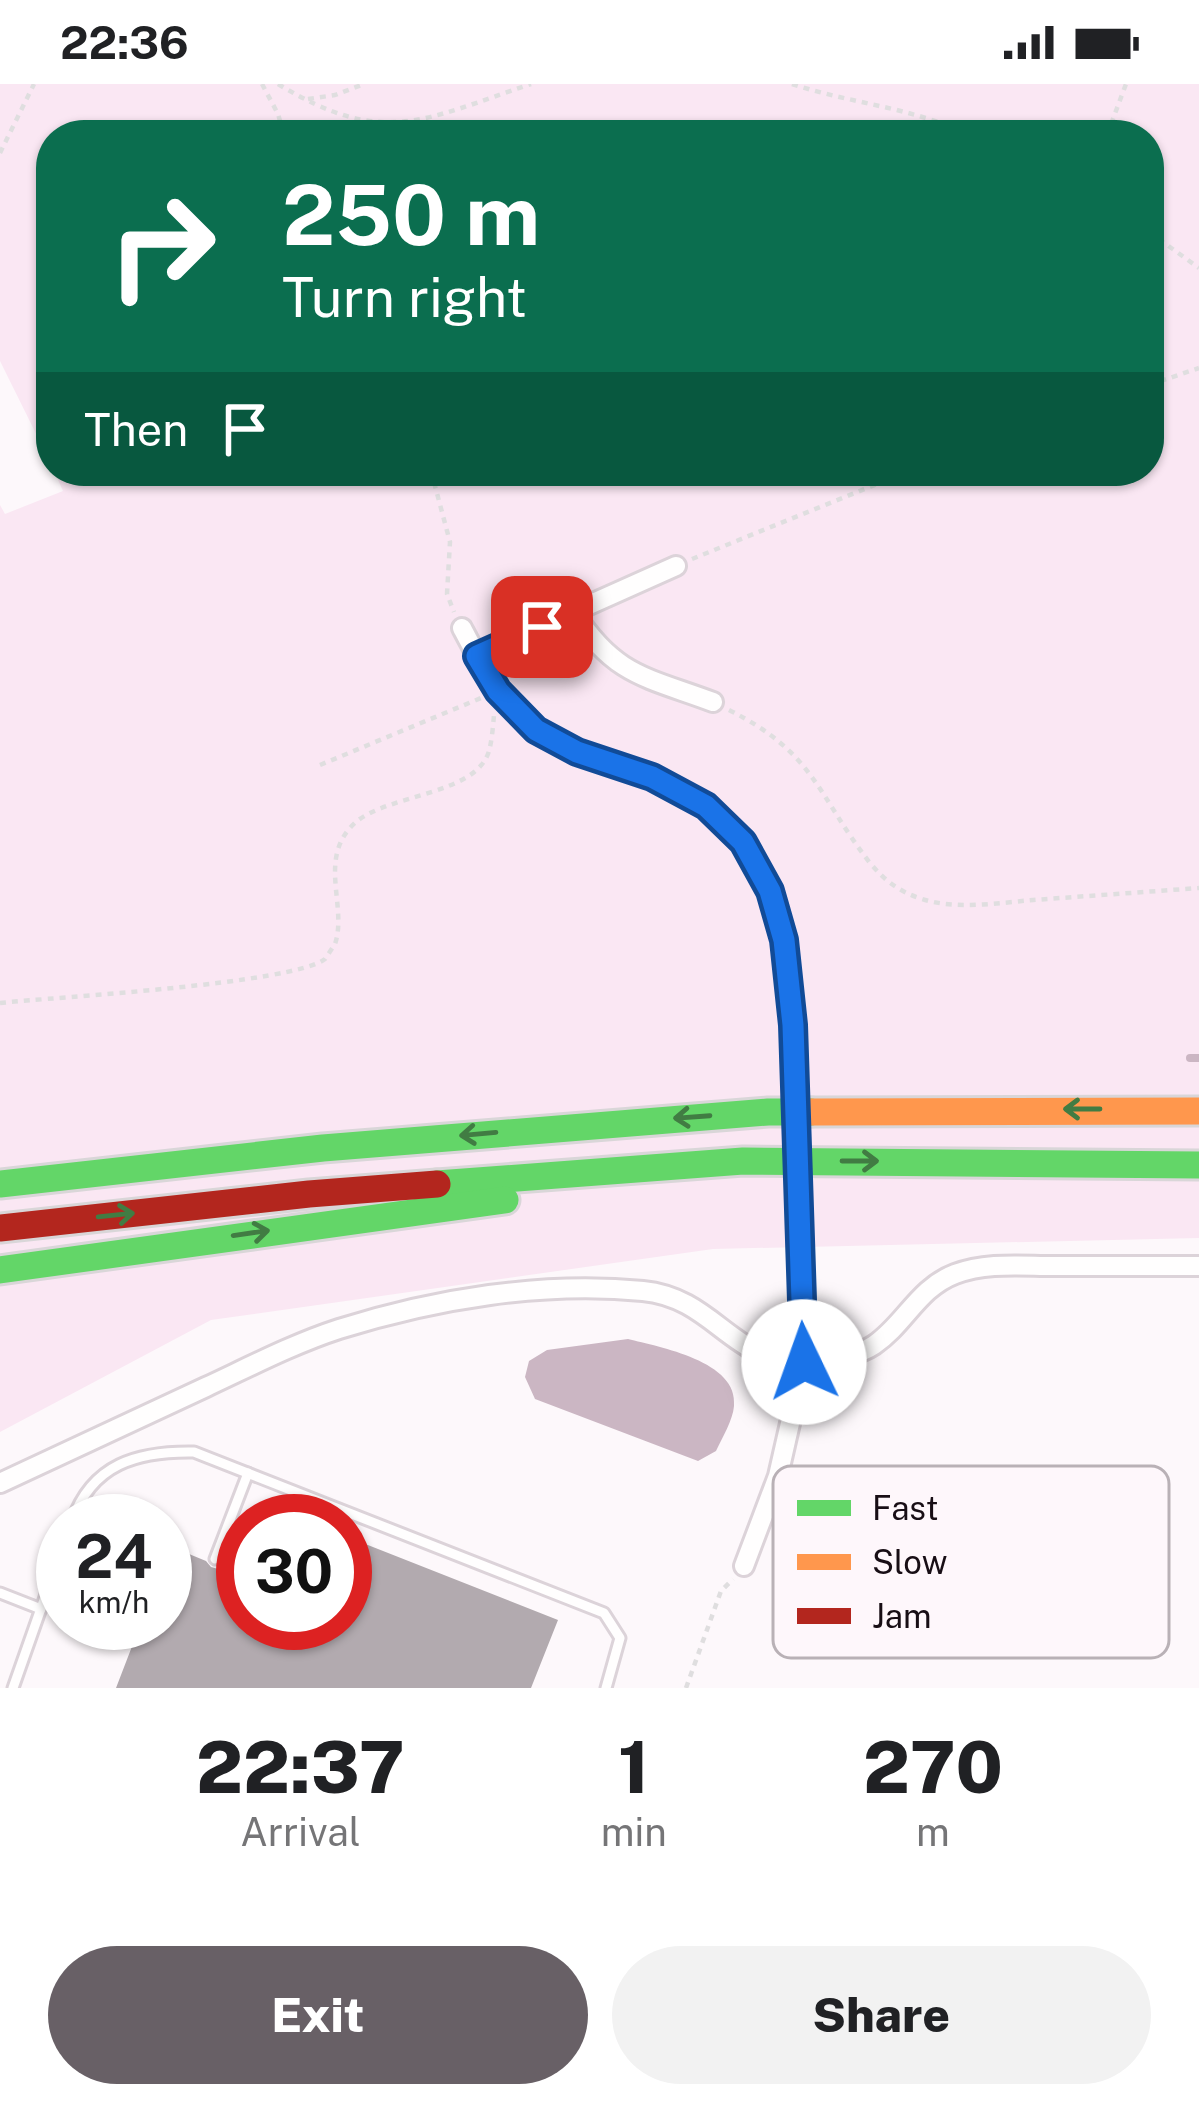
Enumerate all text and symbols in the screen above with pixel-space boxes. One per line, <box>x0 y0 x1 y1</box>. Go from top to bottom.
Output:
text: 22:36 <box>60 16 189 69</box>
text: 250 m <box>282 165 540 264</box>
icon: right <box>84 168 240 324</box>
text: Turn right <box>282 266 527 329</box>
icon: arrive <box>212 396 278 462</box>
text: Then <box>84 403 188 456</box>
pin <box>491 576 593 678</box>
icon: arrive <box>509 594 575 660</box>
one-way arrow <box>1063 1098 1102 1120</box>
one-way arrow <box>673 1106 712 1129</box>
one-way arrow <box>459 1123 498 1146</box>
one-way arrow <box>840 1150 879 1172</box>
one-way arrow <box>96 1203 135 1226</box>
one-way arrow <box>230 1221 269 1244</box>
position arrow <box>741 1299 867 1425</box>
legend <box>773 1466 1169 1658</box>
text: Fast <box>872 1489 939 1527</box>
speed limit sign: 30 <box>216 1494 372 1650</box>
text: 24 <box>75 1521 153 1592</box>
text: Slow <box>872 1543 947 1581</box>
text: km/h <box>79 1584 149 1620</box>
text: Jam <box>872 1597 932 1635</box>
text: 22:37 <box>196 1725 405 1809</box>
text: 1 <box>618 1725 650 1809</box>
text: 270 <box>863 1725 1003 1809</box>
text: Arrival <box>240 1809 361 1855</box>
text: min <box>601 1809 667 1855</box>
text: m <box>916 1809 950 1855</box>
button: Exit <box>48 1946 588 2084</box>
button: Share <box>612 1946 1151 2084</box>

